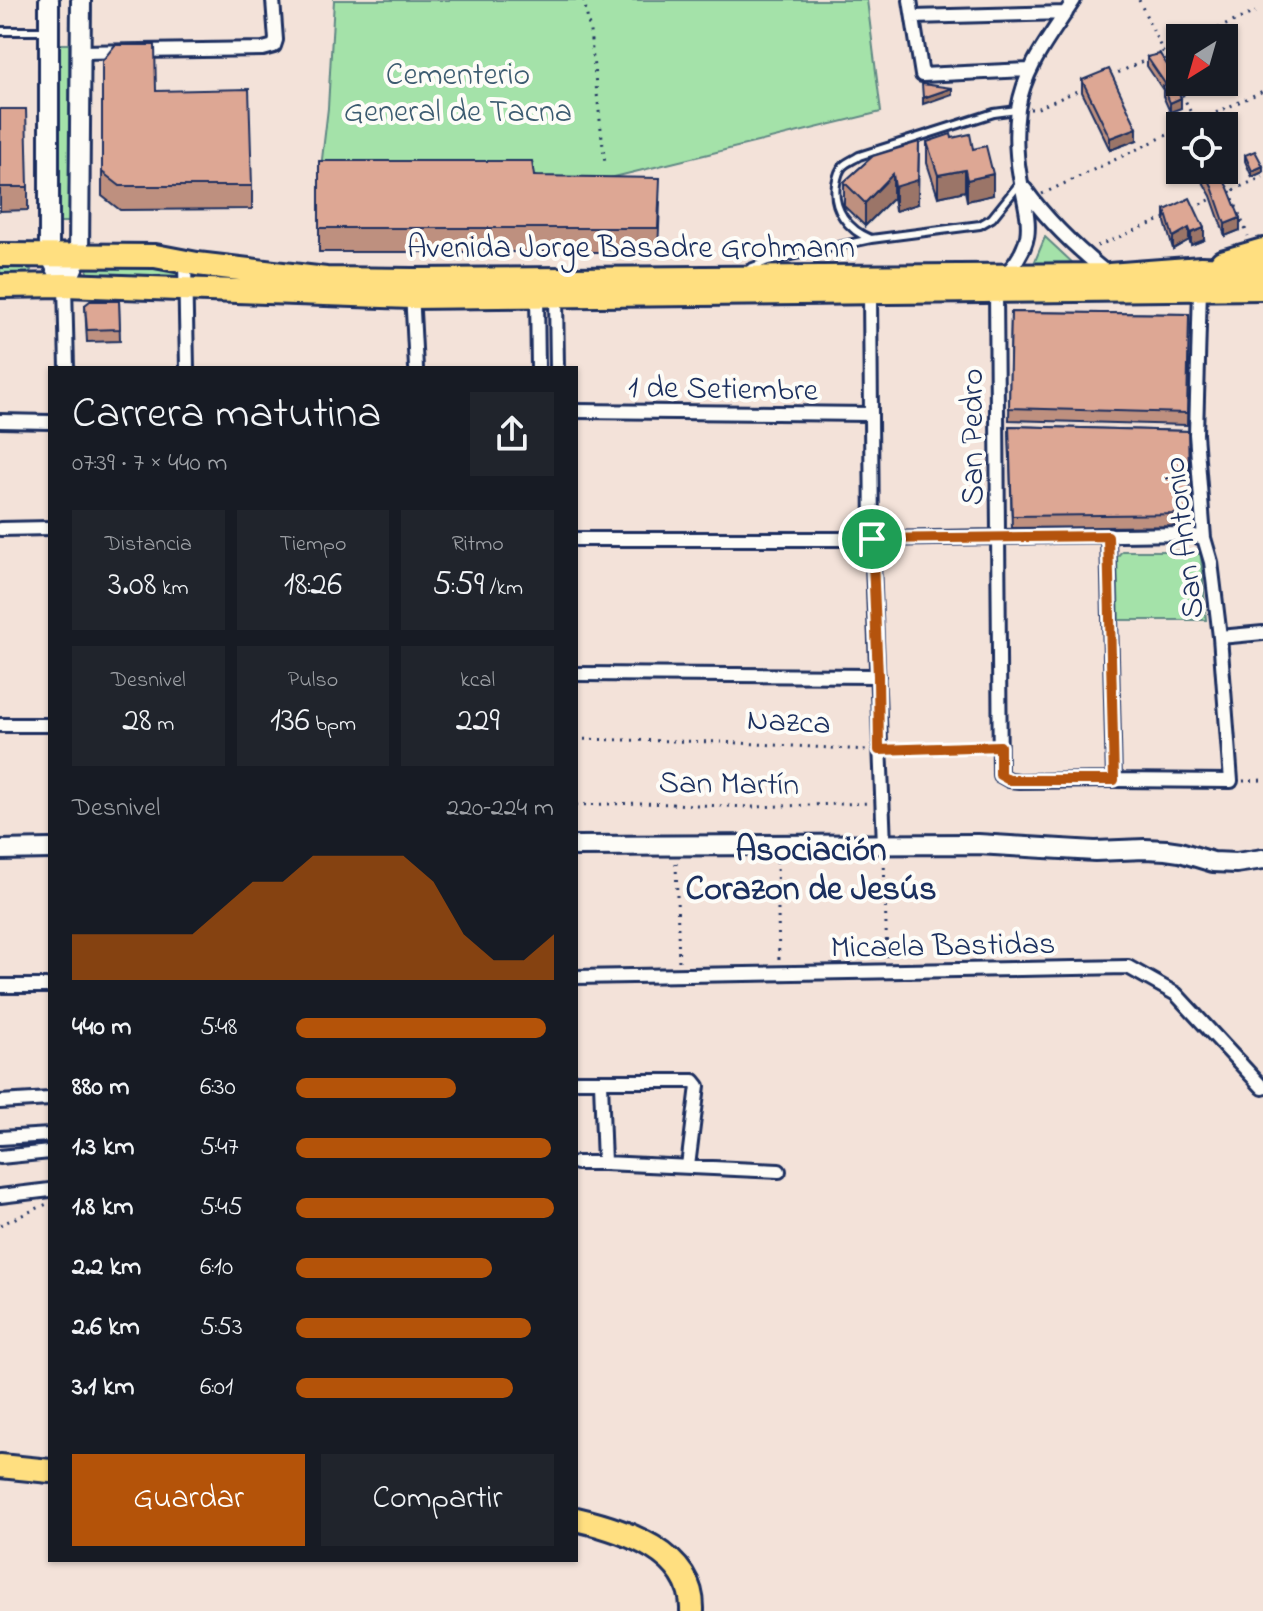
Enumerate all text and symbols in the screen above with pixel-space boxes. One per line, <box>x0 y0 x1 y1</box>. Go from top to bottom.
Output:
north arrow <box>1166 24 1238 96</box>
map controls <box>1166 24 1238 184</box>
park label: Cementerio General de Tacna <box>344 53 572 137</box>
button: locate <box>1166 112 1238 184</box>
street label: Avenida Jorge Basadre Grohmann <box>407 226 855 273</box>
street label: 1 de Setiembre <box>627 365 819 416</box>
street label: San Pedro <box>951 368 998 506</box>
text: Carrera matutina <box>72 383 381 447</box>
button: share <box>470 392 554 476</box>
text: 07:39 · 7 × 440 m <box>72 445 227 483</box>
street label: San Antonio <box>1152 454 1219 621</box>
pin <box>838 505 906 573</box>
icon: arrive <box>850 517 894 561</box>
text: Distancia <box>105 529 192 561</box>
text: Tiempo <box>280 529 346 561</box>
text: Ritmo <box>452 529 504 561</box>
text: 3.08 <box>108 561 156 611</box>
text: 18:26 <box>284 561 342 611</box>
text: 5:59 <box>432 561 484 611</box>
text: km <box>156 573 189 605</box>
text: /km <box>484 573 523 605</box>
text: Desnivel <box>111 665 186 697</box>
text: Pulso <box>288 665 338 697</box>
text: kcal <box>460 665 495 697</box>
text: 28 <box>122 697 152 747</box>
text: 136 <box>270 697 310 747</box>
text: 229 <box>456 697 500 747</box>
street label: Nazca <box>746 698 832 749</box>
text: m <box>152 709 174 741</box>
text: bpm <box>310 709 356 741</box>
street label: San Martín <box>658 761 800 810</box>
text: Desnivel <box>72 790 160 828</box>
text: 220–224 m <box>446 790 554 828</box>
district label: Asociación Corazon de Jesús <box>685 827 937 916</box>
street label: Micaela Bastidas <box>830 922 1056 973</box>
text: 440 m <box>72 1009 131 1047</box>
text: 5:48 <box>200 1009 238 1047</box>
text: 880 m <box>72 1069 129 1107</box>
text: 6:30 <box>200 1069 236 1107</box>
text: 1.3 km <box>72 1129 134 1167</box>
text: 5:47 <box>200 1129 239 1167</box>
text: 1.8 km <box>72 1189 133 1227</box>
text: 5:45 <box>200 1189 243 1227</box>
text: 2.2 km <box>72 1249 141 1287</box>
text: 6:10 <box>200 1249 233 1287</box>
text: 2.6 km <box>72 1309 140 1347</box>
text: 5:53 <box>200 1309 243 1347</box>
text: 3.1 km <box>72 1369 134 1407</box>
text: 6:01 <box>200 1369 233 1407</box>
button: Guardar <box>72 1454 305 1546</box>
button: Compartir <box>321 1454 554 1546</box>

